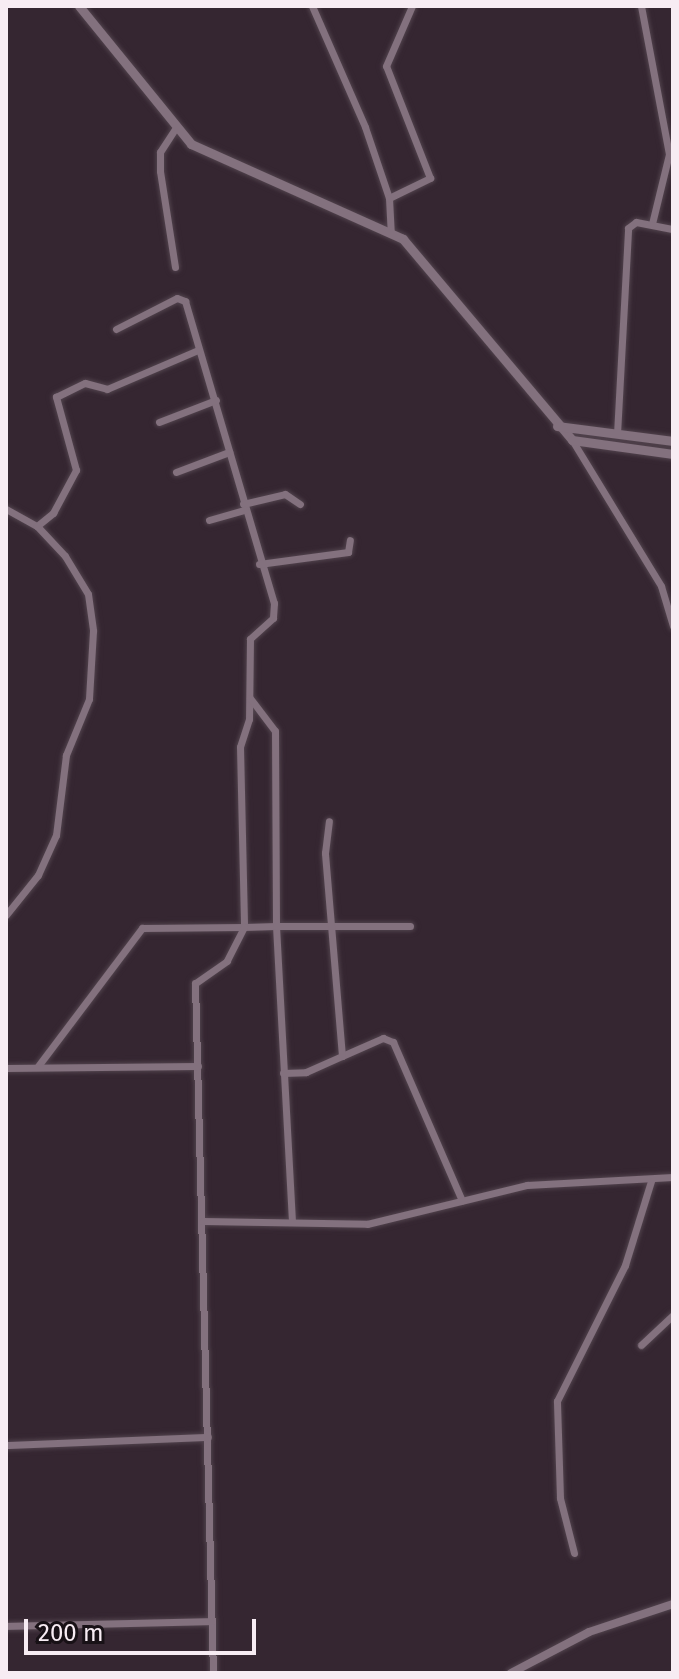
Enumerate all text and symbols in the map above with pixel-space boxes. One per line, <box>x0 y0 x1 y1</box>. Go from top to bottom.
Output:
scale bar <box>28 1603 260 1653</box>
text: 200 m <box>38 1619 104 1647</box>

